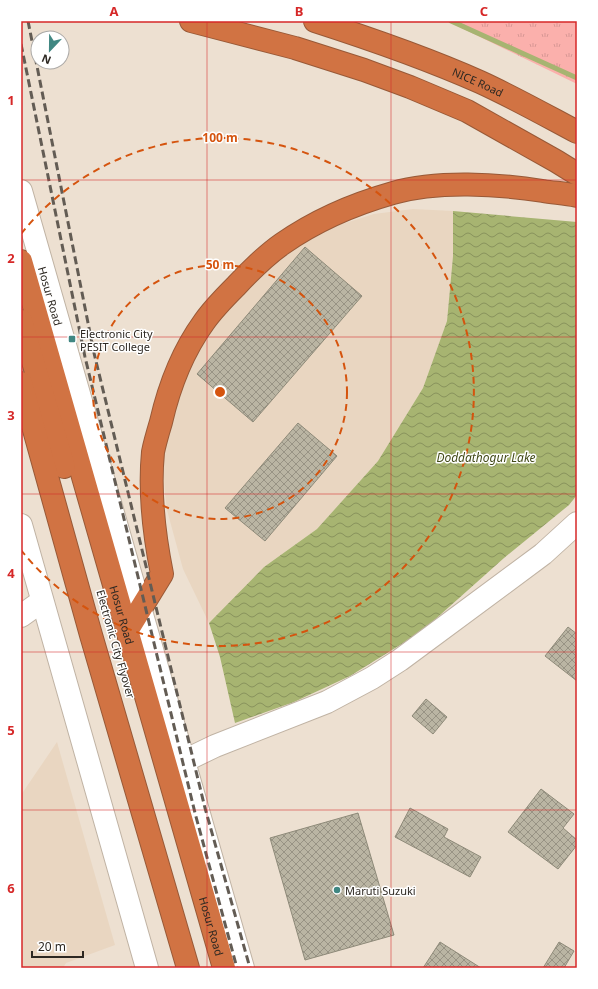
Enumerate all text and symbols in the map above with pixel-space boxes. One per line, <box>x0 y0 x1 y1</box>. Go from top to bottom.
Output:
text: A <box>110 2 119 20</box>
text: B <box>295 2 303 20</box>
text: C <box>480 2 488 20</box>
north arrow <box>30 30 70 70</box>
text: N <box>39 51 53 68</box>
street label: NICE Road <box>450 64 506 100</box>
text: 1 <box>7 91 15 109</box>
text: 100 m <box>202 129 238 146</box>
text: 2 <box>7 249 15 267</box>
text: 50 m <box>206 256 234 273</box>
street label: Hosur Road <box>35 265 67 327</box>
place label: Electronic City PESIT College <box>80 326 153 354</box>
marker: Electronic City PESIT College <box>67 334 77 344</box>
centre of rings <box>213 385 227 399</box>
text: 3 <box>7 406 15 424</box>
water label: Doddathogur Lake <box>436 449 536 466</box>
text: 4 <box>7 564 15 582</box>
street label: Hosur Road <box>107 583 138 646</box>
street label: Electronic City Flyover <box>93 588 139 700</box>
text: 5 <box>7 721 15 739</box>
text: 6 <box>7 879 15 897</box>
place label: Maruti Suzuki <box>345 883 416 898</box>
marker: Maruti Suzuki <box>332 885 342 895</box>
street label: Hosur Road <box>196 895 228 957</box>
scale bar <box>32 933 83 959</box>
text: 20 m <box>38 938 66 955</box>

